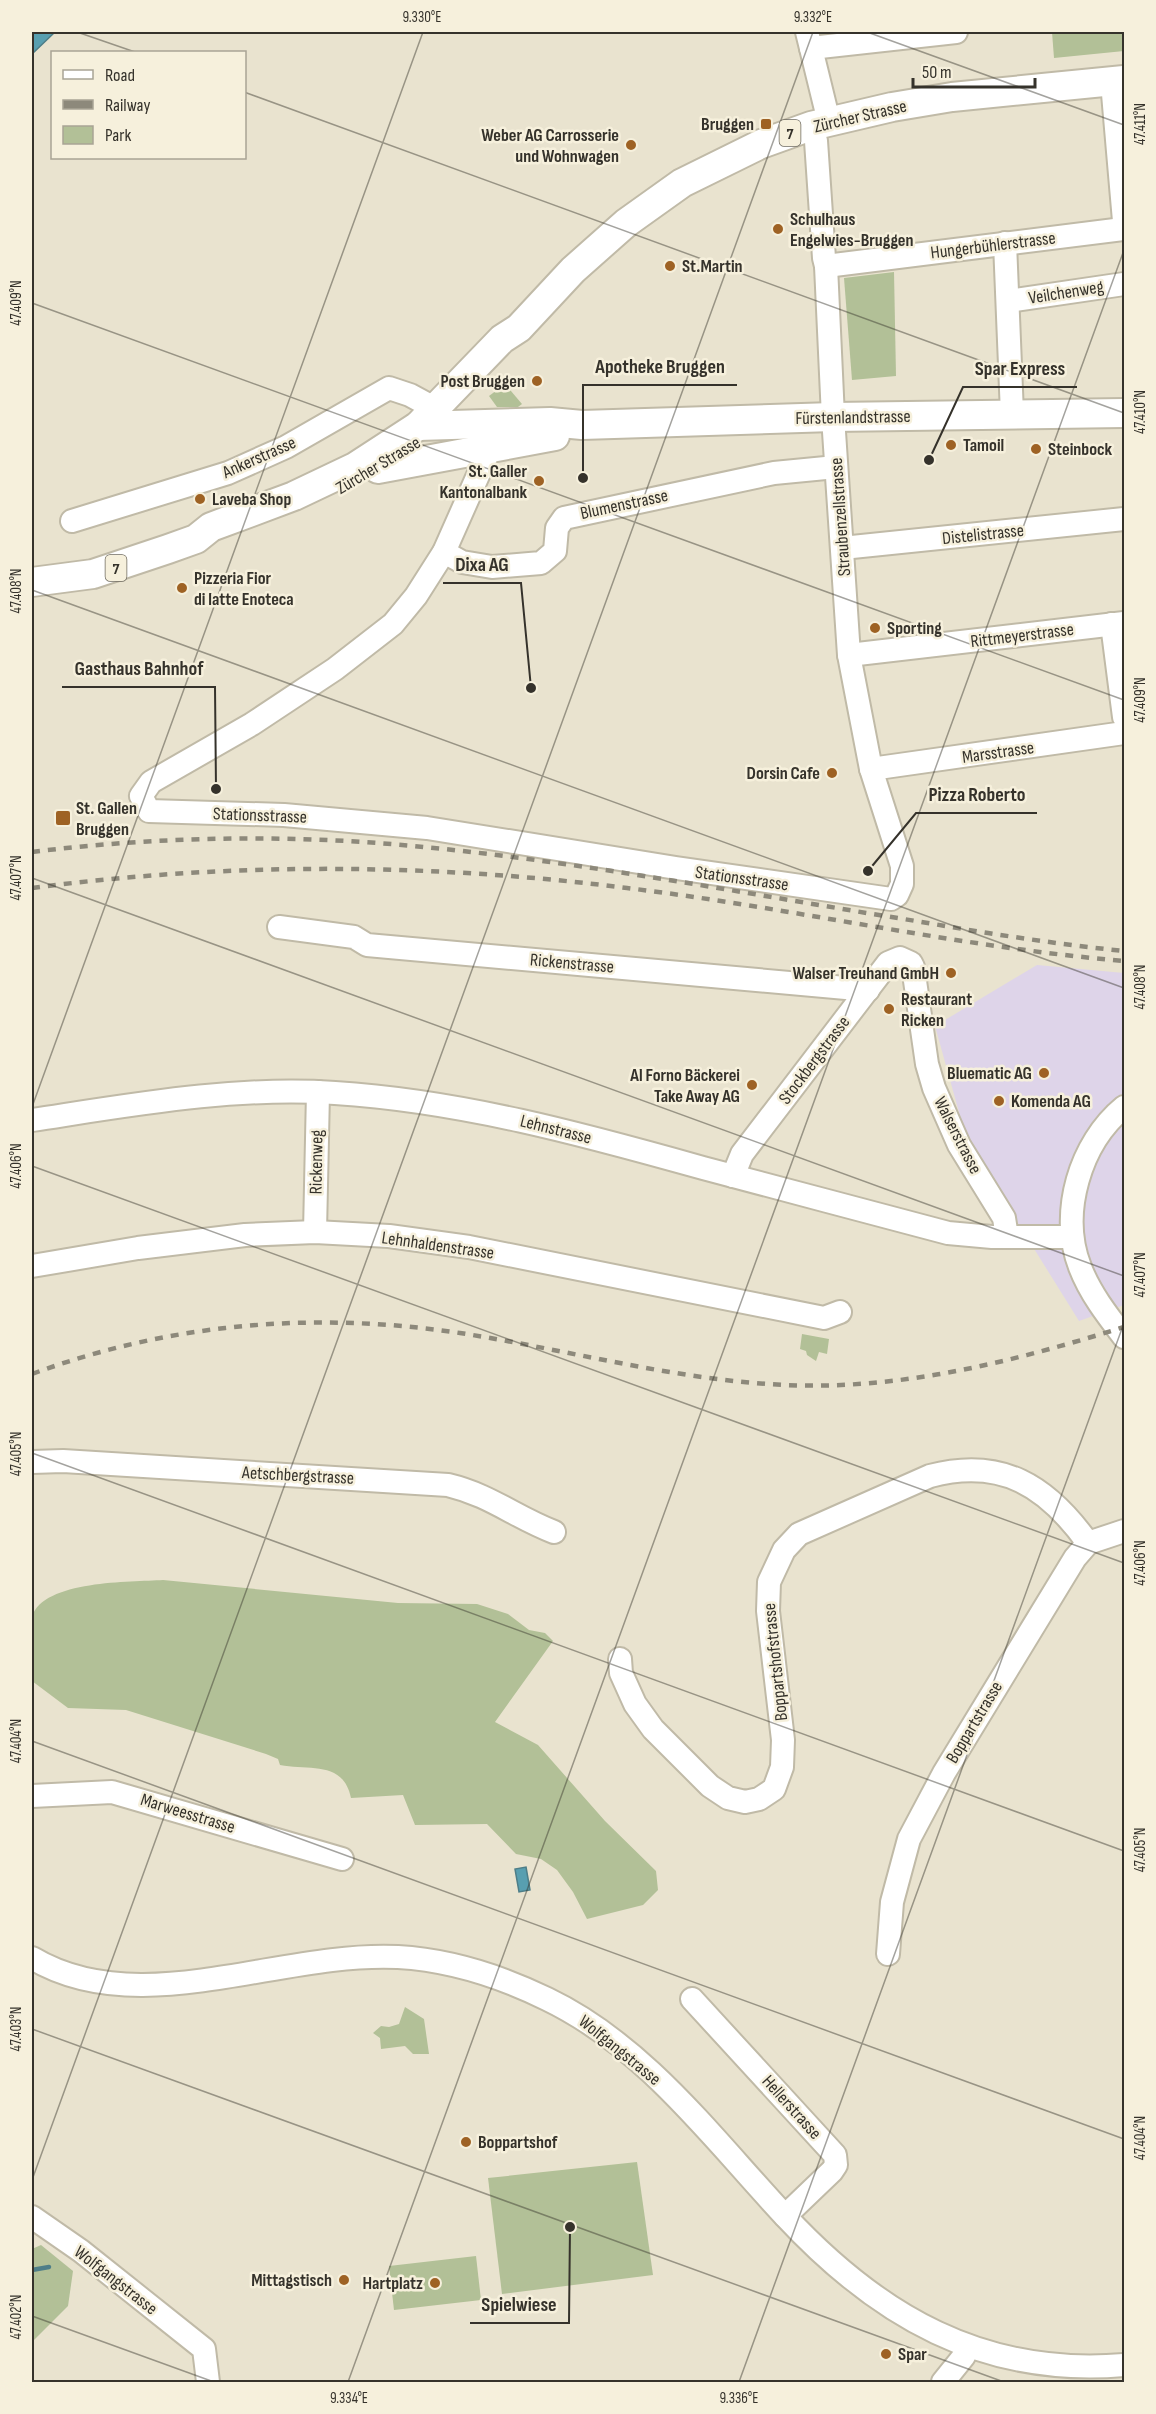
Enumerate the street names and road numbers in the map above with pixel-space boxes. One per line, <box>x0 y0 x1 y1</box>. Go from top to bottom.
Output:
street label: Zürcher Strasse <box>812 96 909 137</box>
road number: 7 <box>780 120 800 146</box>
street label: Hungerbühlerstrasse <box>929 227 1057 264</box>
street label: Veilchenweg <box>1027 276 1105 309</box>
street label: Fürstenlandstrasse <box>795 406 911 429</box>
street label: Ankerstrasse <box>218 432 299 483</box>
street label: Zürcher Strasse <box>332 432 424 499</box>
street label: Straubenzellstrasse <box>826 457 855 577</box>
street label: Blumenstrasse <box>578 485 670 524</box>
street label: Distelistrasse <box>941 520 1025 549</box>
road number: 7 <box>106 555 126 581</box>
street label: Rittmeyerstrasse <box>969 619 1075 652</box>
street label: Marsstrasse <box>961 737 1035 768</box>
street label: Stationsstrasse <box>213 803 307 828</box>
street label: Stationsstrasse <box>694 862 790 895</box>
street label: Rickenstrasse <box>529 949 615 978</box>
street label: Stockbergstrasse <box>774 1012 854 1109</box>
street label: Walserstrasse <box>929 1093 986 1177</box>
street label: Lehnstrasse <box>518 1110 594 1148</box>
street label: Rickenweg <box>305 1129 328 1195</box>
street label: Lehnhaldenstrasse <box>380 1227 495 1264</box>
street label: Aetschbergstrasse <box>240 1462 355 1489</box>
street label: Boppartshofstrasse <box>759 1602 792 1722</box>
street label: Boppartstrasse <box>942 1678 1007 1767</box>
street label: Marweesstrasse <box>138 1789 238 1838</box>
street label: Wolfgangstrasse <box>574 2011 665 2090</box>
street label: Hellerstrasse <box>757 2071 826 2144</box>
street label: Wolfgangstrasse <box>70 2241 161 2319</box>

